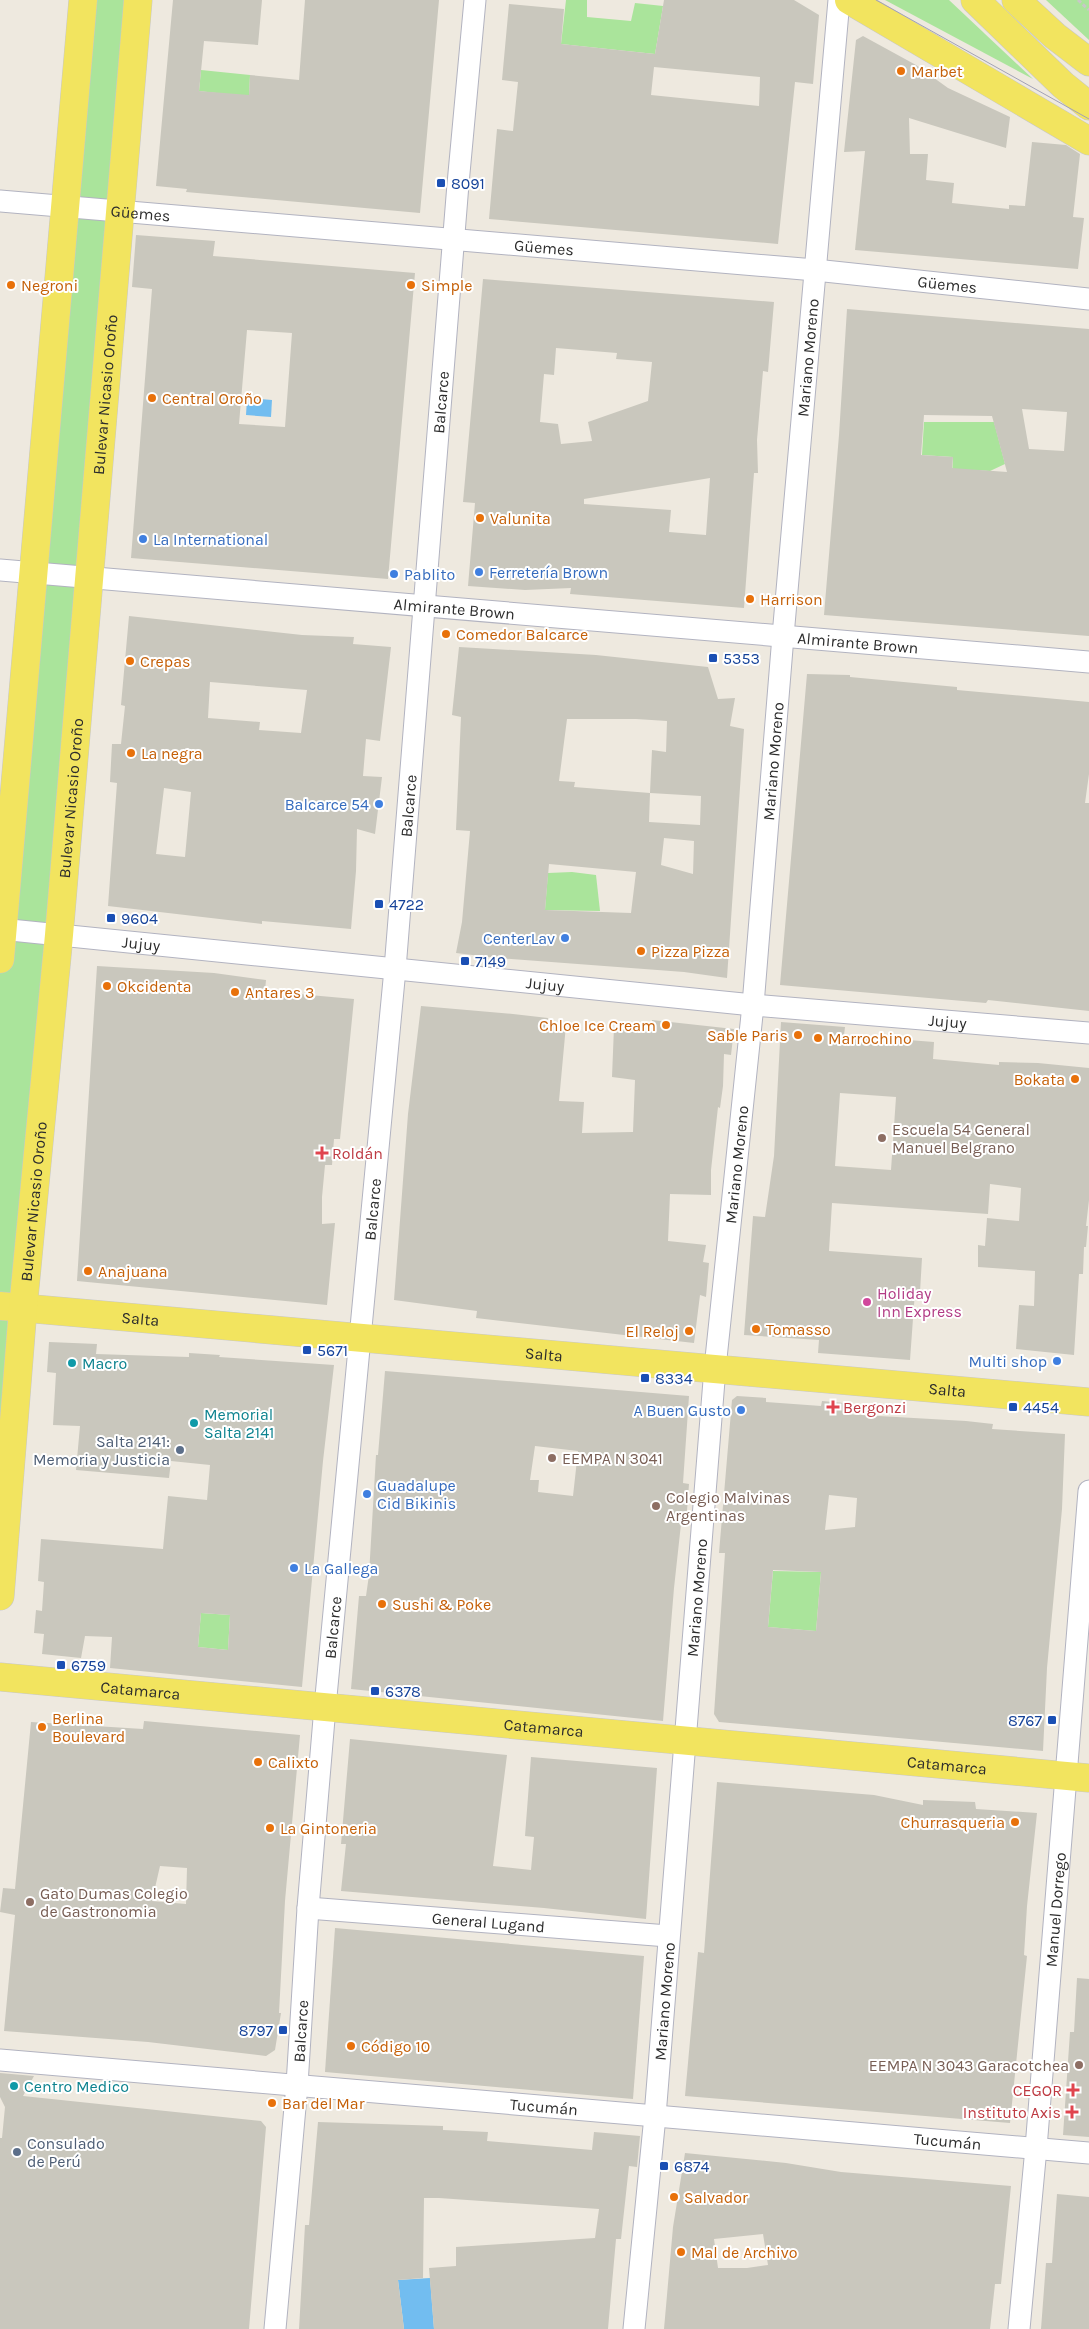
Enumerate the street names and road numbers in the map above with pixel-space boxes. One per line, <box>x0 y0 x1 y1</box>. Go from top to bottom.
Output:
street label: Güemes <box>110 201 171 225</box>
street label: Güemes <box>513 236 575 260</box>
street label: Güemes <box>917 272 978 297</box>
street label: Mariano Moreno <box>793 298 823 418</box>
street label: Bulevar Nicasio Oroño <box>89 314 121 475</box>
street label: Balcarce <box>429 370 453 434</box>
street label: Almirante Brown <box>393 594 516 623</box>
street label: Almirante Brown <box>797 628 919 658</box>
street label: Mariano Moreno <box>759 701 788 821</box>
street label: Bulevar Nicasio Oroño <box>55 717 87 879</box>
street label: Balcarce <box>397 774 421 838</box>
street label: Jujuy <box>121 932 162 955</box>
street label: Jujuy <box>525 973 566 996</box>
street label: Jujuy <box>928 1011 968 1033</box>
street label: Mariano Moreno <box>721 1105 752 1225</box>
street label: Bulevar Nicasio Oroño <box>17 1121 51 1282</box>
street label: Balcarce <box>360 1177 385 1241</box>
street label: Salta <box>121 1308 160 1330</box>
street label: Salta <box>524 1343 564 1366</box>
street label: Salta <box>928 1379 967 1401</box>
street label: Mariano Moreno <box>683 1538 711 1658</box>
street label: Balcarce <box>321 1595 345 1660</box>
street label: Catamarca <box>100 1677 181 1704</box>
street label: Catamarca <box>503 1715 584 1741</box>
street label: Catamarca <box>906 1752 988 1778</box>
street label: Manuel Dorrego <box>1042 1851 1070 1968</box>
street label: General Lugand <box>431 1909 546 1936</box>
street label: Mariano Moreno <box>650 1942 679 2061</box>
street label: Balcarce <box>289 1999 312 2063</box>
street label: Tucumán <box>509 2095 579 2119</box>
street label: Tucumán <box>913 2129 982 2154</box>

